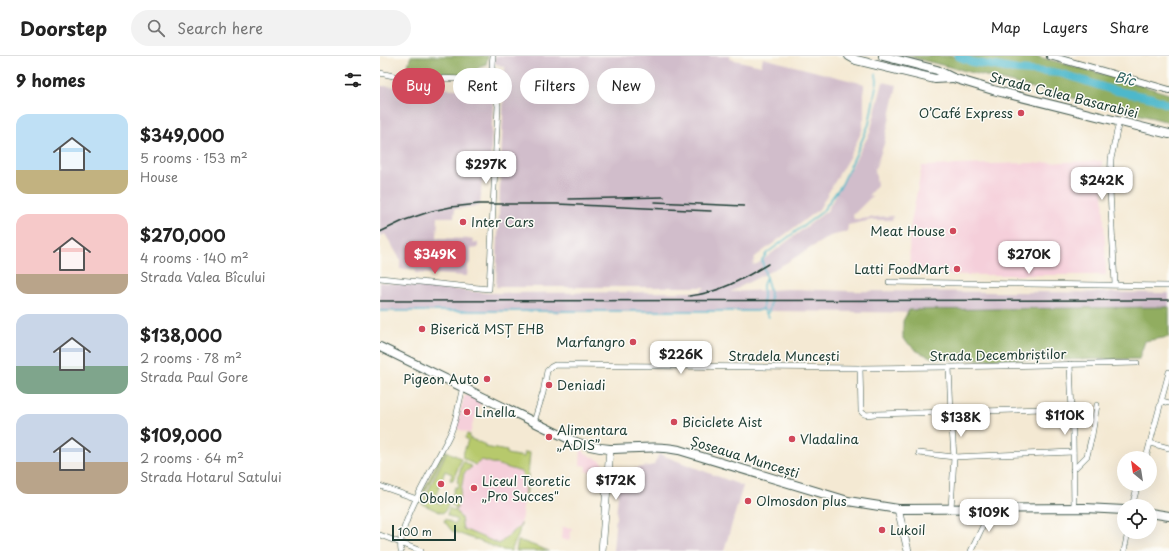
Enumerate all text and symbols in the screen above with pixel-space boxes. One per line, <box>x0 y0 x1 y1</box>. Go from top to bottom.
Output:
search box <box>131 10 411 46</box>
text: Doorstep <box>20 14 107 42</box>
text: Search here <box>177 16 263 39</box>
icon: search <box>145 17 167 39</box>
text: Map <box>991 17 1021 38</box>
text: Layers <box>1043 17 1088 38</box>
text: Share <box>1110 17 1149 38</box>
water label: Bîc <box>1113 66 1139 91</box>
text: 9 homes <box>16 67 85 93</box>
street label: Strada Calea Basarabiei <box>988 67 1141 122</box>
chip: Buy <box>392 68 445 104</box>
chip: Rent <box>453 68 512 104</box>
chip: Filters <box>520 68 589 104</box>
chip: New <box>597 68 655 104</box>
icon: filters <box>342 69 364 91</box>
place label: O’Café Express <box>919 103 1013 122</box>
marker: O’Café Express <box>1016 108 1026 118</box>
text: $349,000 <box>140 122 224 148</box>
icon: home <box>48 130 96 178</box>
text: 5 rooms · 153 m² <box>140 148 248 167</box>
pin: $297K <box>458 151 514 185</box>
text: $297K <box>465 154 507 173</box>
text: House <box>140 167 178 186</box>
pin: $242K <box>1074 167 1130 201</box>
text: $242K <box>1080 170 1124 189</box>
place label: Inter Cars <box>471 212 534 231</box>
marker: Inter Cars <box>458 217 468 227</box>
place label: Meat House <box>870 221 945 240</box>
text: $270,000 <box>140 222 226 248</box>
marker: Meat House <box>948 226 958 236</box>
icon: home <box>48 230 96 278</box>
pin: $349K <box>407 241 463 275</box>
pin: $270K <box>1001 241 1057 275</box>
text: $349K <box>414 244 456 263</box>
text: $270K <box>1007 244 1051 263</box>
text: 4 rooms · 140 m² <box>140 248 249 267</box>
place label: Latti FoodMart <box>854 259 949 278</box>
marker: Latti FoodMart <box>952 264 962 274</box>
text: Strada Valea Bîcului <box>140 267 265 286</box>
place label: Biserică MSȚ EHB <box>430 319 544 338</box>
text: $138,000 <box>140 322 222 348</box>
marker: Biserică MSȚ EHB <box>417 324 427 334</box>
icon: home <box>48 330 96 378</box>
place label: Marfangro <box>556 332 625 351</box>
marker: Marfangro <box>628 337 638 347</box>
pin: $226K <box>653 341 709 375</box>
text: $226K <box>659 344 703 363</box>
street label: Strada Decembriștilor <box>929 344 1068 365</box>
street label: Stradela Muncești <box>728 346 840 365</box>
text: 2 rooms · 78 m² <box>140 348 242 367</box>
text: Strada Paul Gore <box>140 367 248 386</box>
place label: Pigeon Auto <box>403 369 479 388</box>
marker: Pigeon Auto <box>482 374 492 384</box>
place label: Deniadi <box>557 375 605 394</box>
marker: Deniadi <box>544 380 554 390</box>
place label: Linella <box>475 402 517 421</box>
pin: $110K <box>1037 402 1093 436</box>
pin: $138K <box>933 404 989 438</box>
text: $110K <box>1045 405 1085 424</box>
marker: Linella <box>462 407 472 417</box>
text: $138K <box>941 407 981 426</box>
place label: Biciclete Aist <box>682 412 762 431</box>
marker: Biciclete Aist <box>669 417 679 427</box>
place label: Alimentara „ADIS” <box>557 420 628 454</box>
text: $109,000 <box>140 422 222 448</box>
place label: Vladalina <box>800 429 860 448</box>
icon: home <box>48 430 96 478</box>
street label: Șoseaua Muncești <box>688 431 802 482</box>
marker: Alimentara „ADIS” <box>544 432 554 442</box>
marker: Vladalina <box>787 434 797 444</box>
text: 2 rooms · 64 m² <box>140 448 244 467</box>
north arrow <box>1117 451 1157 491</box>
map controls <box>1117 451 1157 539</box>
text: Strada Hotarul Satului <box>140 467 282 486</box>
pin: $172K <box>588 467 644 501</box>
text: $172K <box>596 470 636 489</box>
place label: Liceul Teoretic „Pro Succes" <box>482 471 570 505</box>
marker: Obolon <box>436 479 446 489</box>
marker: Liceul Teoretic „Pro Succes" <box>469 483 479 493</box>
place label: Obolon <box>419 488 463 507</box>
place label: Olmosdon plus <box>756 491 847 510</box>
marker: Olmosdon plus <box>743 496 753 506</box>
pin: $109K <box>961 499 1017 533</box>
button: locate <box>1117 499 1157 539</box>
text: $109K <box>969 502 1009 521</box>
place label: Lukoil <box>890 520 926 539</box>
scale bar <box>392 523 456 542</box>
text: 100 m <box>398 523 432 540</box>
marker: Lukoil <box>877 525 887 535</box>

